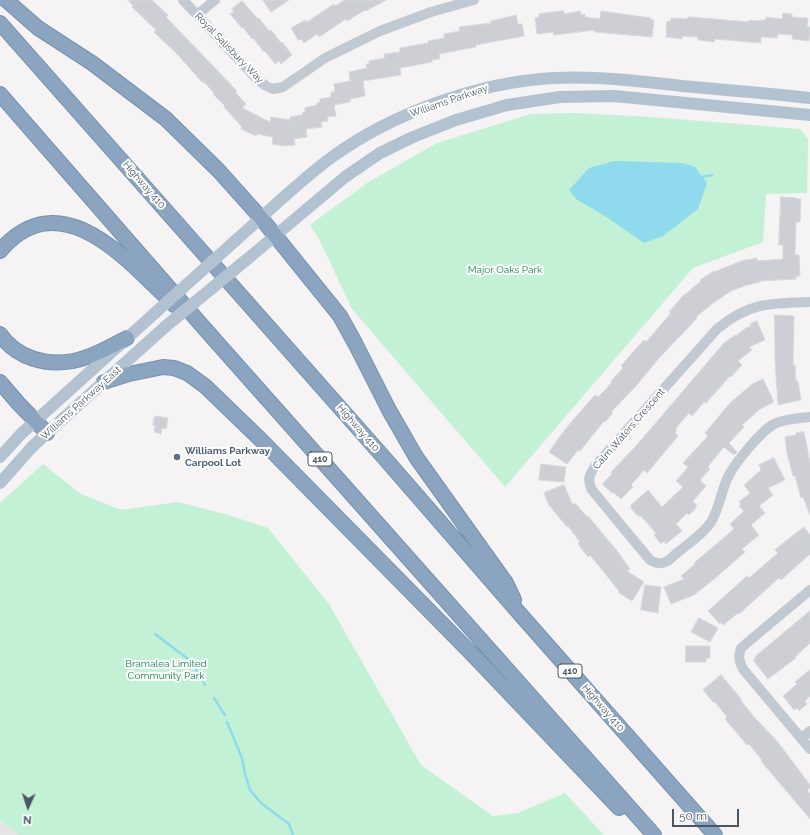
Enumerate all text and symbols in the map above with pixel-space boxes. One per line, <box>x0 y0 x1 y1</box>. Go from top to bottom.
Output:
street label: Royal Salisbury Way <box>192 10 266 86</box>
street label: Williams Parkway <box>409 82 489 120</box>
street label: Highway 410 <box>120 159 168 211</box>
park label: Major Oaks Park <box>468 264 542 276</box>
street label: Williams Parkway East <box>38 364 124 442</box>
street label: Calm Waters Crescent <box>591 386 667 472</box>
street label: Highway 410 <box>334 402 382 454</box>
place label: Williams Parkway Carpool Lot <box>185 445 270 468</box>
marker: Williams Parkway Carpool Lot <box>172 452 182 462</box>
road number: 410 <box>308 452 332 466</box>
park label: Bramalea Limited Community Park <box>125 658 207 682</box>
road number: 410 <box>558 664 582 678</box>
street label: Highway 410 <box>579 682 627 734</box>
north arrow <box>8 787 48 827</box>
scale bar <box>674 801 741 827</box>
text: 50 m <box>679 809 707 823</box>
text: N <box>23 813 32 826</box>

